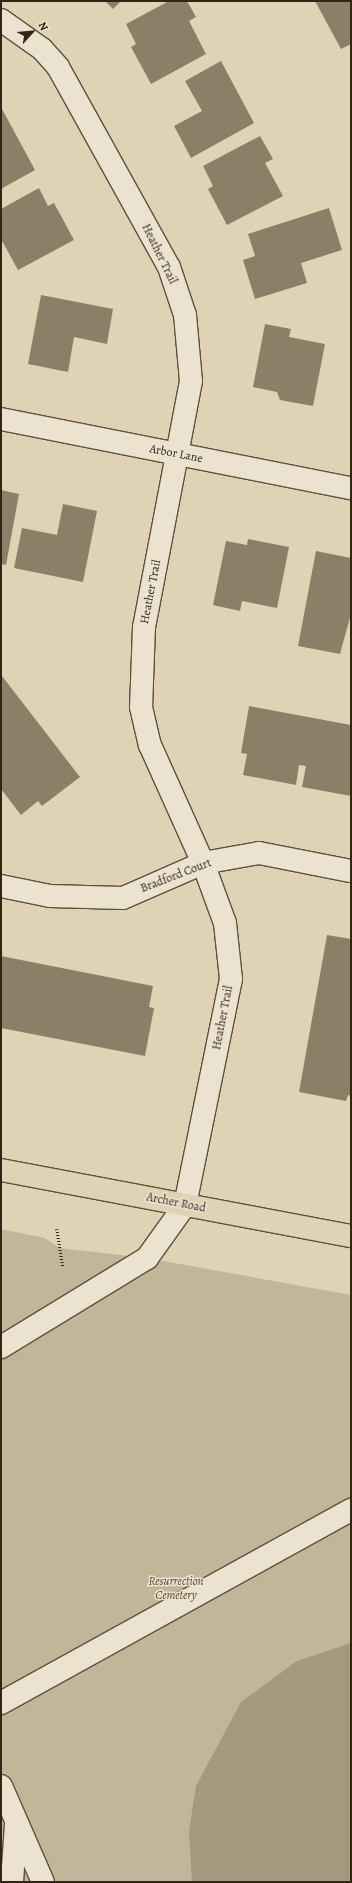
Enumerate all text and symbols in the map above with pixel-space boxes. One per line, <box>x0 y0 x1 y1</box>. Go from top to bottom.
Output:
north arrow <box>12 12 52 52</box>
text: N <box>35 19 52 33</box>
street label: Heather Trail <box>138 222 180 286</box>
street label: Arbor Lane <box>148 442 204 466</box>
street label: Heather Trail <box>138 559 164 625</box>
street label: Bradford Court <box>138 856 214 896</box>
street label: Heather Trail <box>210 985 236 1051</box>
street label: Archer Road <box>145 1190 207 1216</box>
park label: Resurrection Cemetery <box>149 1575 203 1603</box>

